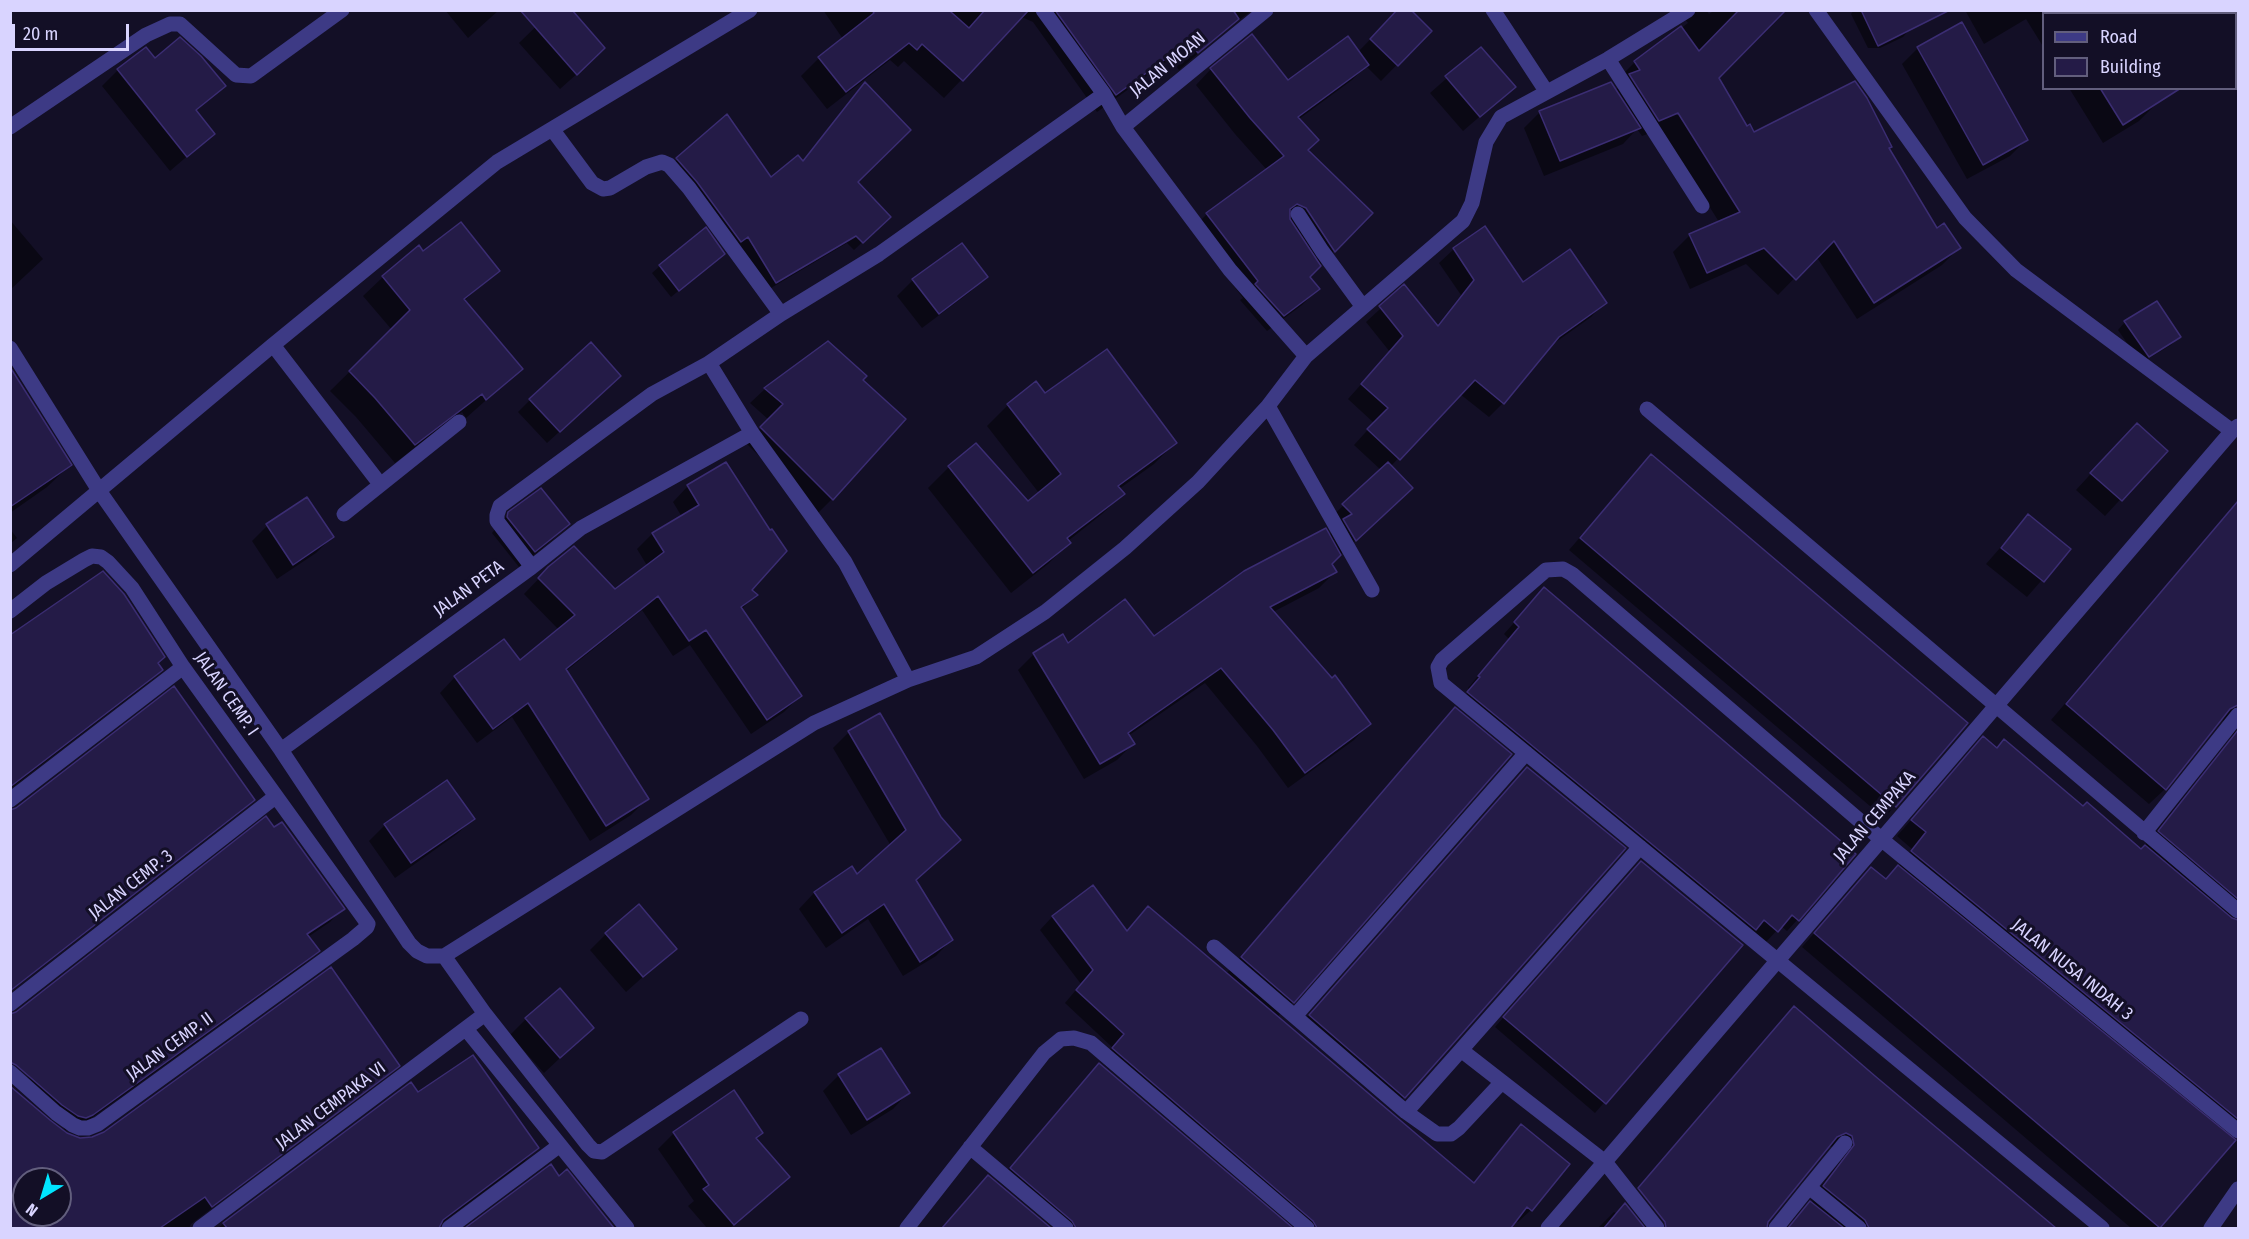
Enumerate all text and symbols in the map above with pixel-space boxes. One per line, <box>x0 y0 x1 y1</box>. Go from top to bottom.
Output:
scale bar <box>15 12 132 50</box>
legend <box>2042 12 2237 90</box>
text: 20 m <box>23 23 58 45</box>
text: Road <box>2100 26 2137 48</box>
street label: JALAN MOAN <box>1126 28 1210 102</box>
text: Building <box>2100 56 2161 78</box>
street label: JALAN PETA <box>430 556 508 622</box>
street label: JALAN CEMP. I <box>189 648 263 740</box>
street label: JALAN CEMPAKA <box>1829 767 1921 867</box>
street label: JALAN CEMP. 3 <box>85 845 177 925</box>
street label: JALAN NUSA INDAH 3 <box>2007 915 2137 1025</box>
street label: JALAN CEMP. II <box>122 1008 218 1086</box>
street label: JALAN CEMPAKA VI <box>272 1058 390 1154</box>
north arrow <box>12 1167 72 1227</box>
text: N <box>22 1200 41 1220</box>

